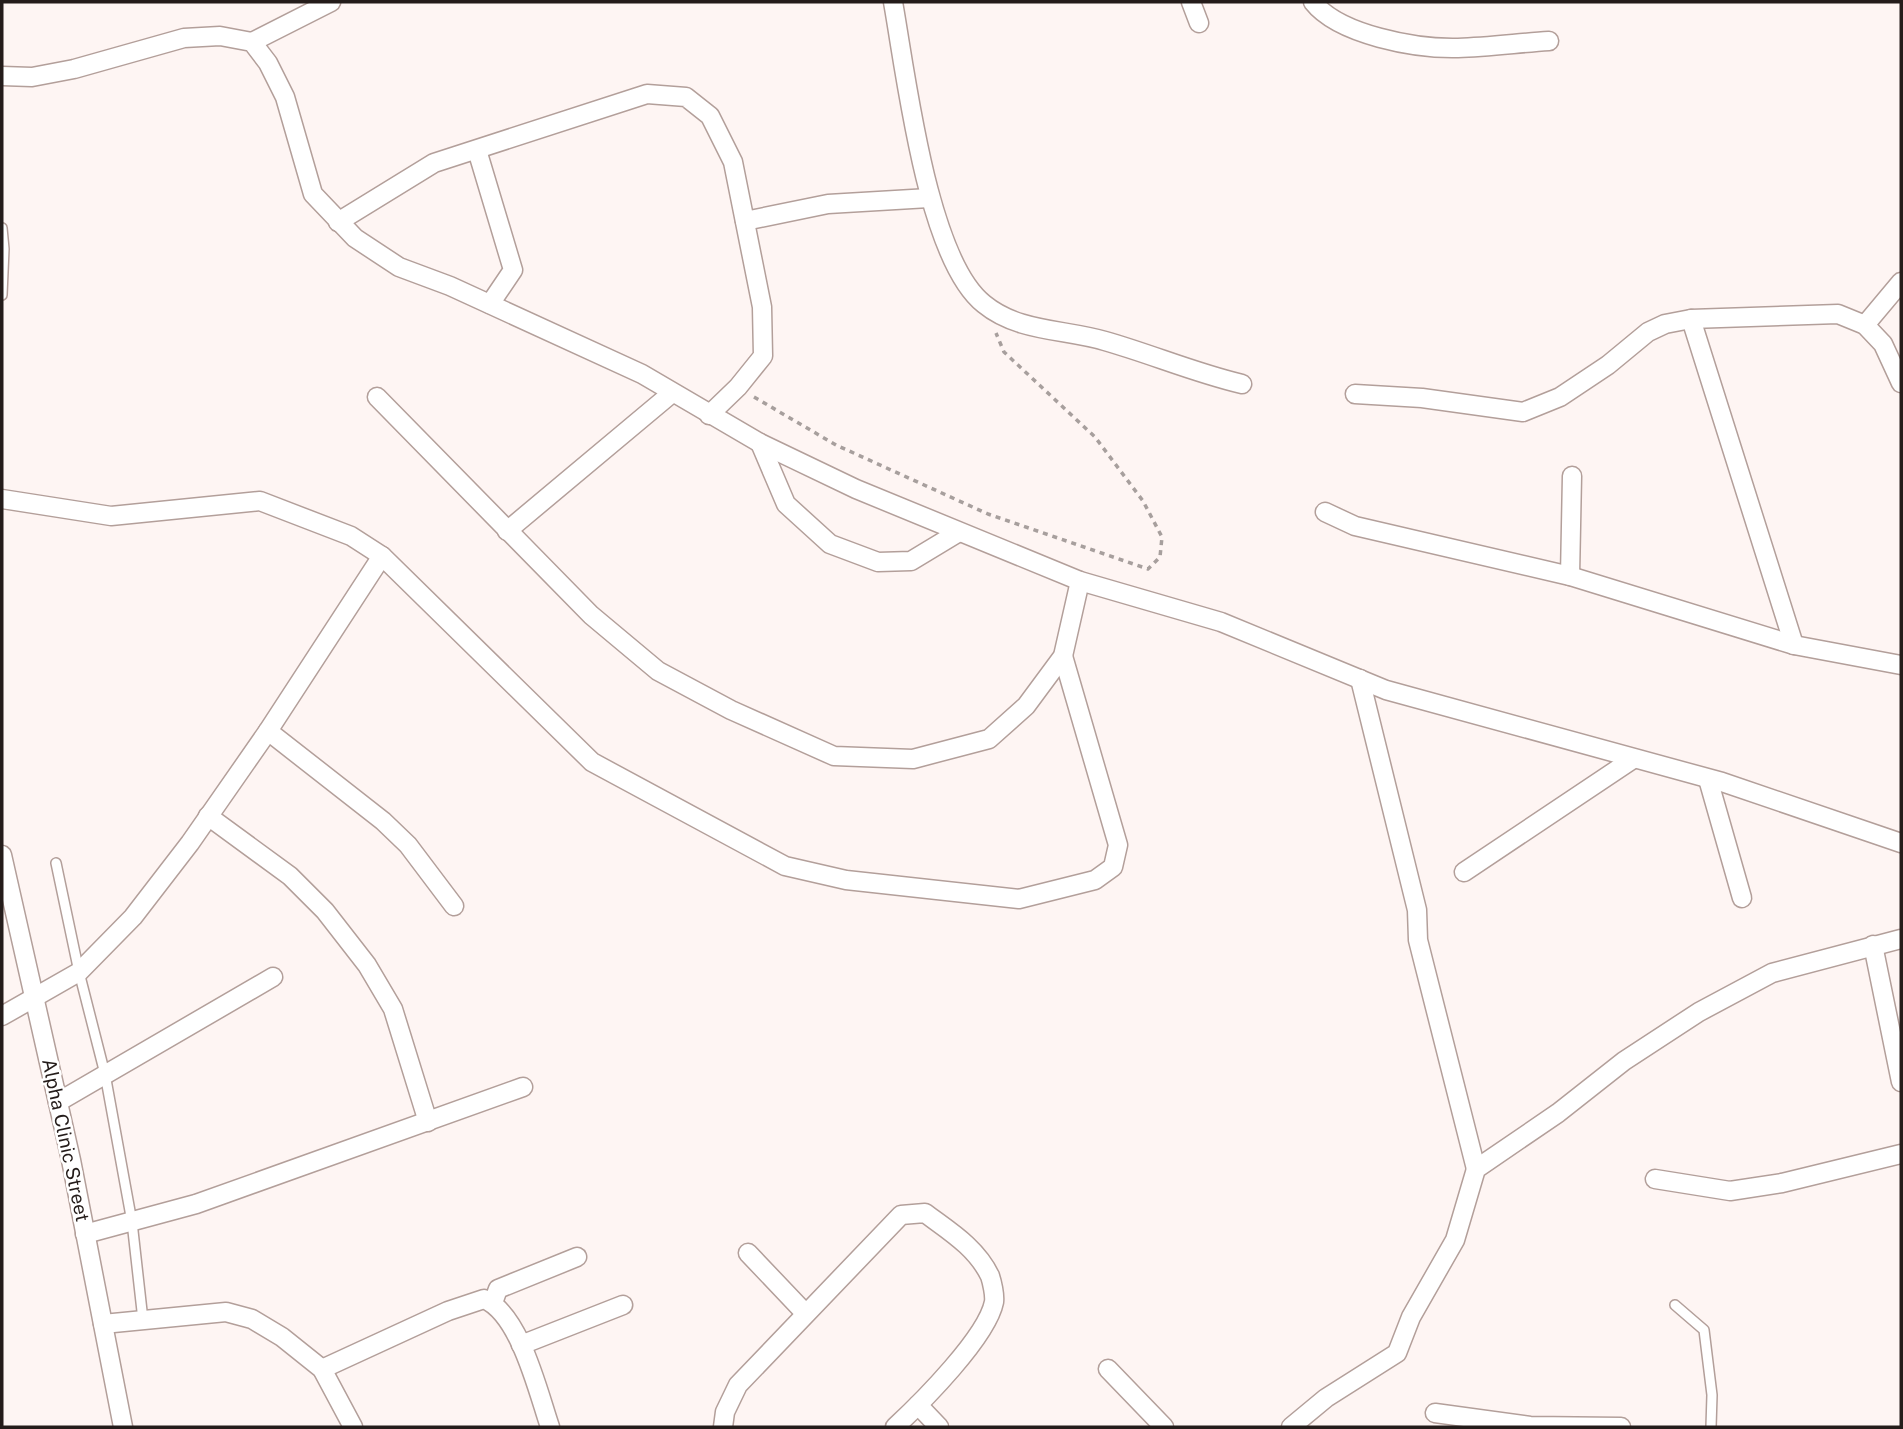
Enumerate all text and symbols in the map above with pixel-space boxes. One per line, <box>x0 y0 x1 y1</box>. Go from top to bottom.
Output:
street label: Alpha Clinic Street <box>38 1056 94 1224</box>

